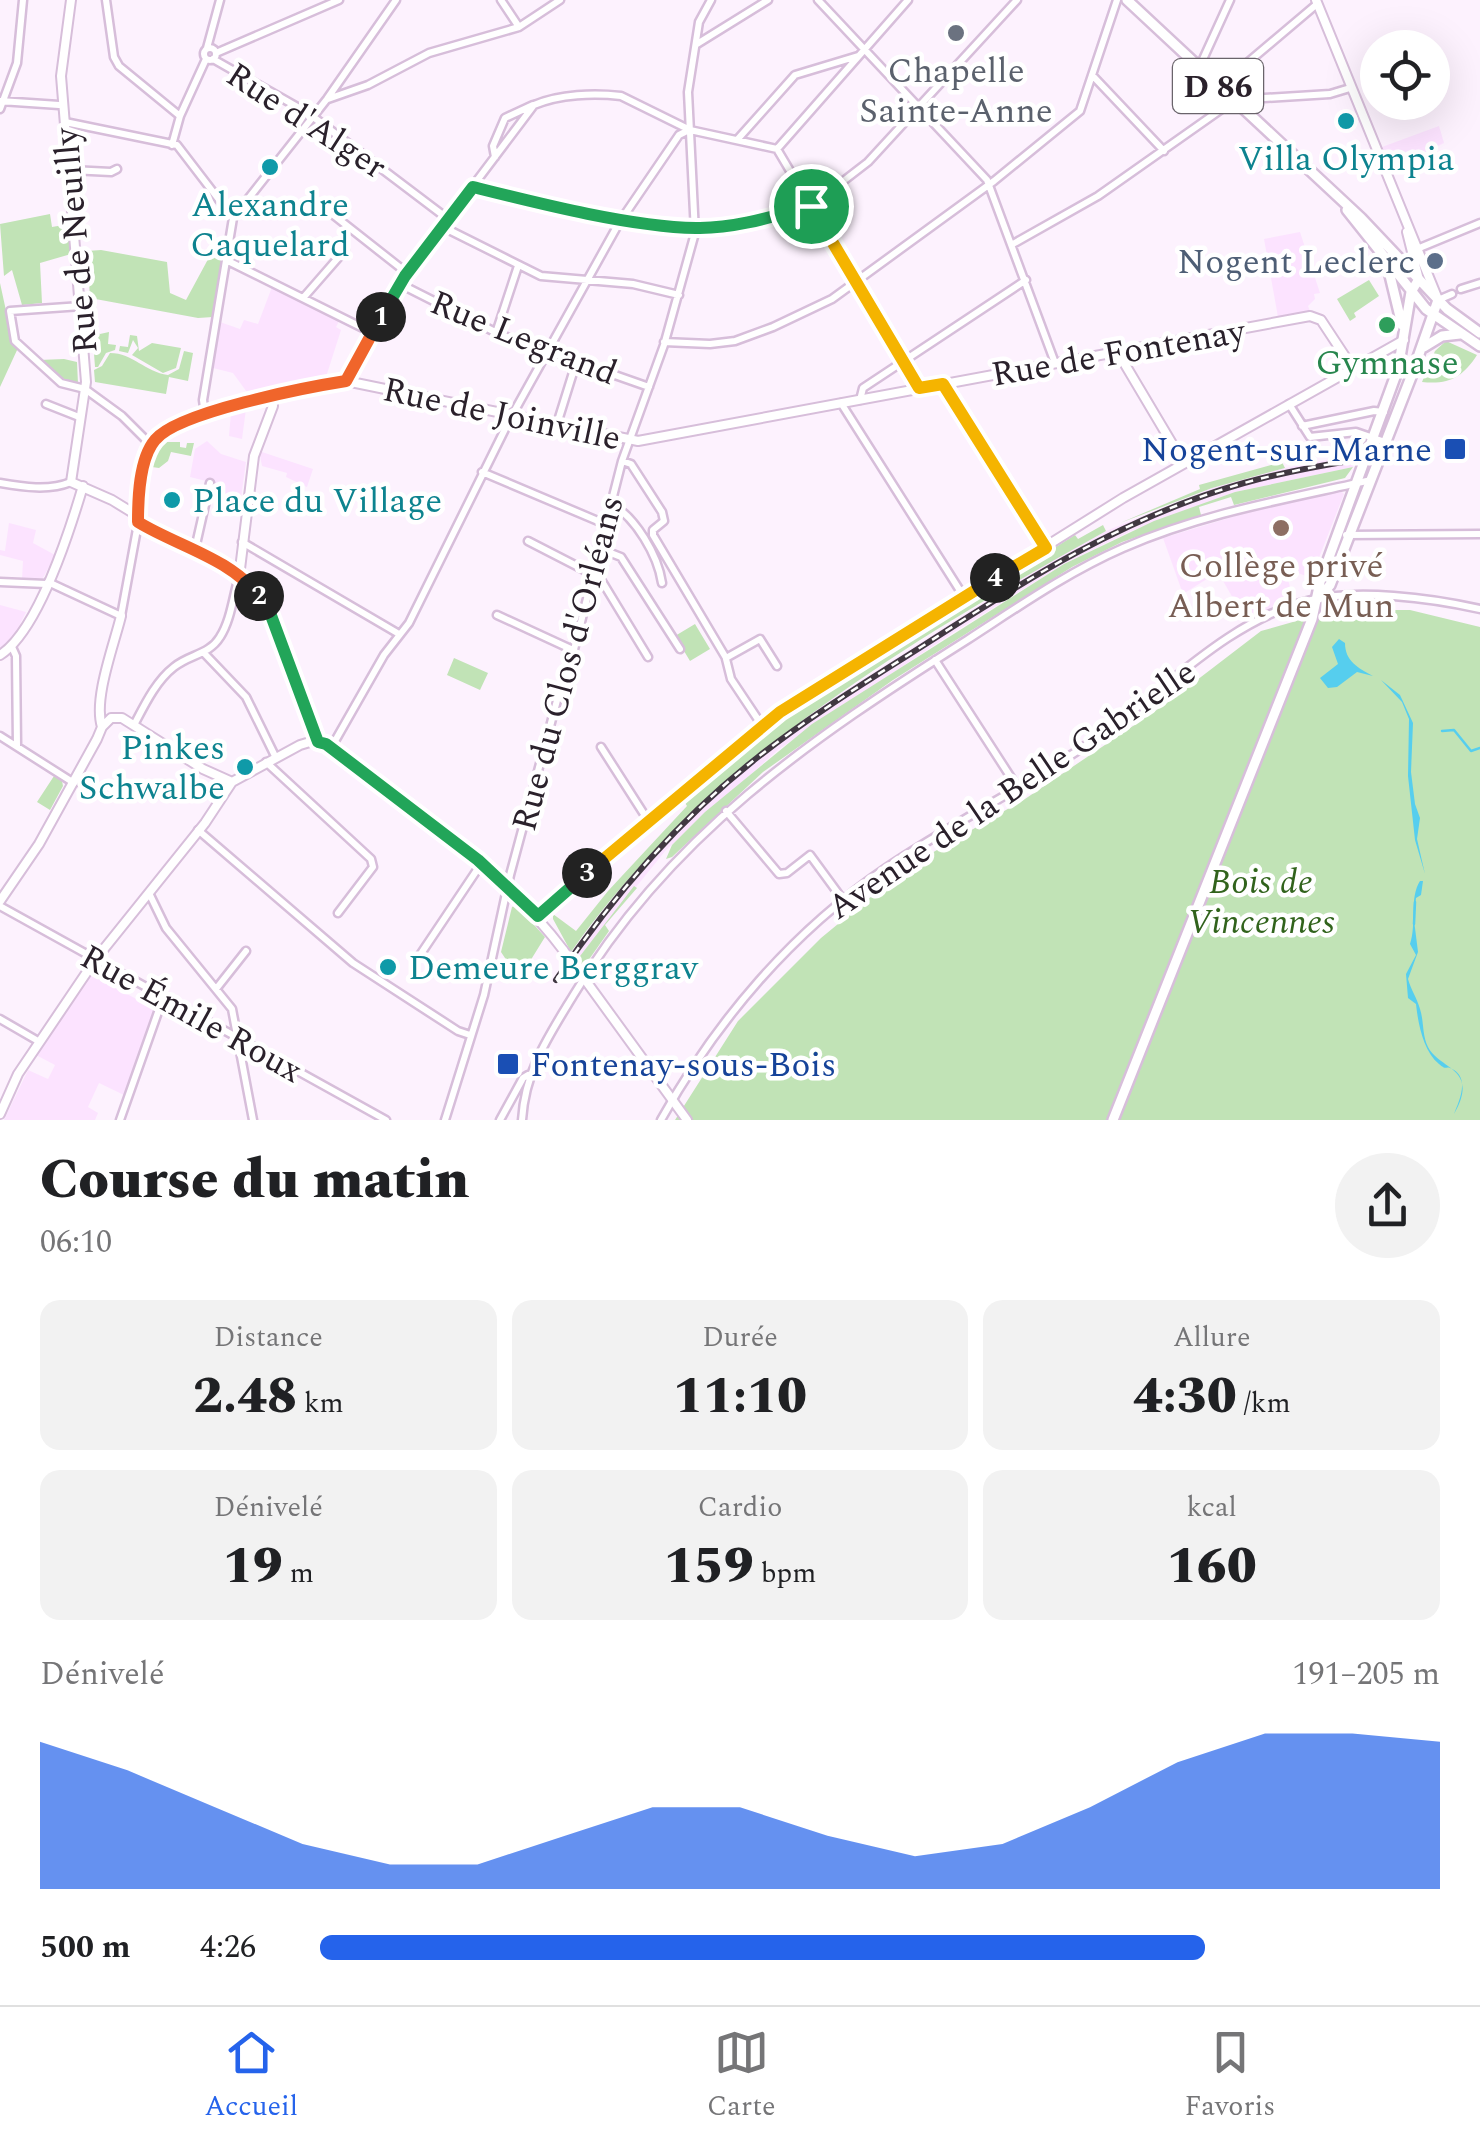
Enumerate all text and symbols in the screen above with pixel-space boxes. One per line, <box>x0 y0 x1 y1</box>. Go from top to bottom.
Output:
marker: Chapelle Sainte-Anne <box>945 22 967 44</box>
map controls <box>1360 30 1450 120</box>
button: locate <box>1360 30 1450 120</box>
place label: Chapelle Sainte-Anne <box>859 45 1053 138</box>
street label: Rue d'Alger <box>215 49 397 193</box>
road number: D 86 <box>1173 59 1263 113</box>
marker: Villa Olympia <box>1335 110 1357 132</box>
street label: Rue de Neuilly <box>40 125 113 356</box>
place label: Villa Olympia <box>1238 133 1454 186</box>
marker: Alexandre Caquelard <box>259 156 281 178</box>
pin <box>769 164 854 249</box>
place label: Alexandre Caquelard <box>190 179 350 272</box>
icon: arrive <box>784 179 839 234</box>
place label: Nogent Leclerc <box>1177 236 1415 289</box>
marker: Nogent Leclerc <box>1424 250 1446 272</box>
street label: Rue Legrand <box>422 277 625 400</box>
pin: 1 <box>356 292 406 342</box>
text: 1 <box>373 295 389 338</box>
street label: Rue de Fontenay <box>987 305 1250 402</box>
marker: Gymnase <box>1376 314 1398 336</box>
place label: Gymnase <box>1315 337 1459 390</box>
street label: Rue de Joinville <box>378 363 625 466</box>
place label: Nogent-sur-Marne <box>1141 424 1432 477</box>
marker: Nogent-sur-Marne <box>1442 436 1468 462</box>
place label: Place du Village <box>192 475 442 528</box>
marker: Place du Village <box>161 489 183 511</box>
street label: Rue du Clos d'Orléans <box>498 490 639 837</box>
marker: Collège privé Albert de Mun <box>1270 517 1292 539</box>
place label: Collège privé Albert de Mun <box>1168 540 1394 633</box>
pin: 4 <box>970 553 1020 603</box>
text: 4 <box>987 556 1003 599</box>
pin: 2 <box>234 571 284 621</box>
text: 2 <box>251 574 267 617</box>
street label: Avenue de la Belle Gabrielle <box>817 647 1207 934</box>
place label: Pinkes Schwalbe <box>79 722 225 815</box>
marker: Pinkes Schwalbe <box>234 756 256 778</box>
pin: 3 <box>562 848 612 898</box>
text: 3 <box>579 851 595 894</box>
park label: Bois de Vincennes <box>1187 856 1335 949</box>
street label: Rue Émile Roux <box>70 931 312 1097</box>
place label: Demeure Berggrav <box>408 942 699 995</box>
marker: Demeure Berggrav <box>377 956 399 978</box>
place label: Fontenay-sous-Bois <box>530 1039 836 1092</box>
marker: Fontenay-sous-Bois <box>495 1051 521 1077</box>
text: Course du matin <box>40 1139 470 1222</box>
button: share <box>1335 1153 1440 1258</box>
text: 06:10 <box>40 1218 112 1267</box>
text: Distance <box>214 1316 323 1359</box>
text: Durée <box>702 1316 778 1359</box>
text: Allure <box>1173 1316 1250 1359</box>
text: 2.48 <box>193 1359 297 1435</box>
text: 11:10 <box>673 1359 807 1435</box>
text: 4:30 <box>1133 1359 1237 1435</box>
text: km <box>297 1382 344 1425</box>
text: /km <box>1237 1382 1291 1425</box>
text: Dénivelé <box>214 1486 323 1529</box>
text: Cardio <box>698 1486 782 1529</box>
text: kcal <box>1187 1486 1237 1529</box>
text: 19 <box>223 1529 283 1605</box>
text: 159 <box>664 1529 754 1605</box>
text: 160 <box>1167 1529 1257 1605</box>
text: m <box>283 1552 314 1595</box>
text: bpm <box>754 1552 816 1595</box>
text: Dénivelé <box>40 1650 165 1699</box>
text: 191–205 m <box>1292 1650 1440 1699</box>
text: 500 m <box>40 1923 131 1972</box>
text: 4:26 <box>200 1923 256 1972</box>
tab: Accueil <box>204 2025 298 2128</box>
tab: Carte <box>707 2025 776 2128</box>
tab: Favoris <box>1185 2025 1275 2128</box>

